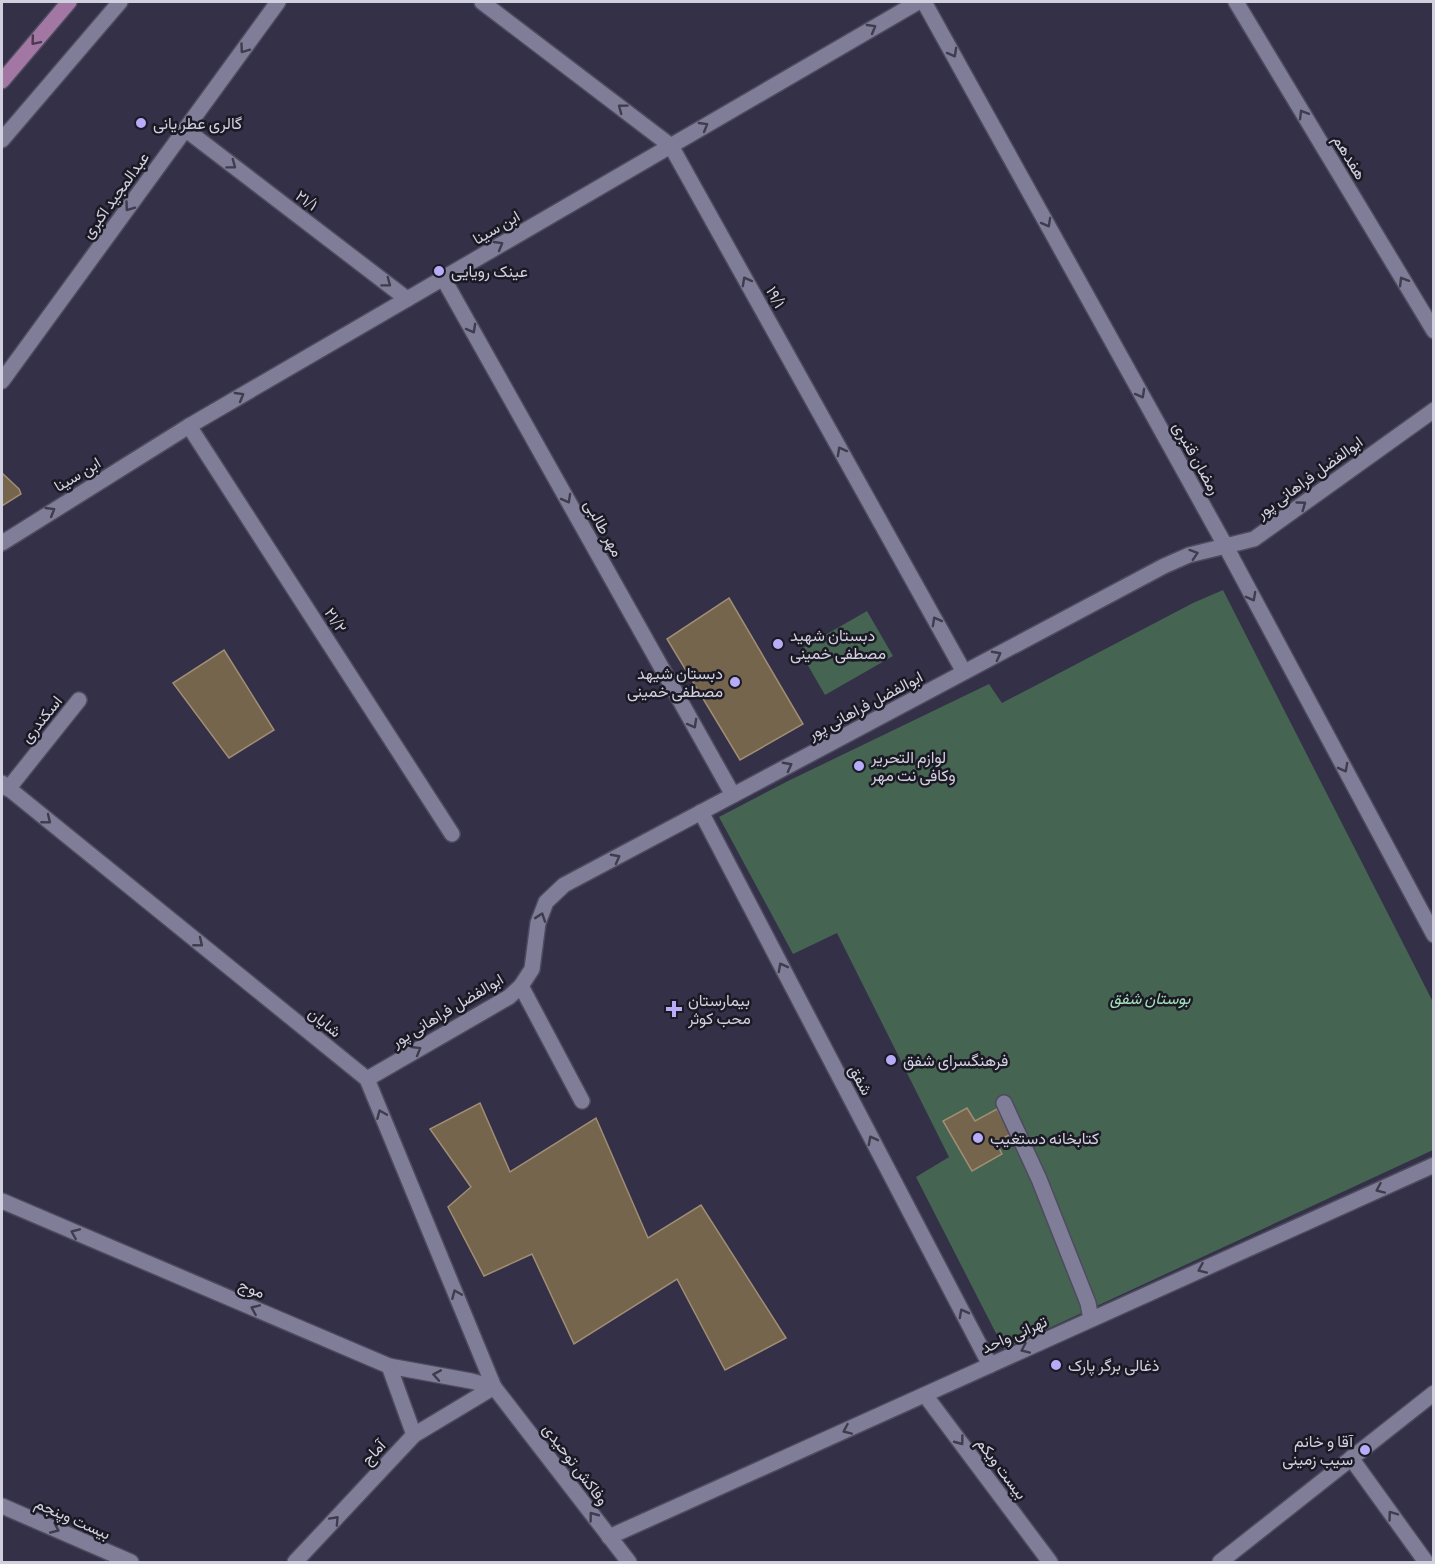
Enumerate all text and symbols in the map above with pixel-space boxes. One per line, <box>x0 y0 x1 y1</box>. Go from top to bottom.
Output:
one-way arrow <box>866 24 876 35</box>
one-way arrow <box>31 34 42 45</box>
one-way arrow <box>240 42 251 53</box>
one-way arrow <box>946 47 957 57</box>
one-way arrow <box>618 105 629 116</box>
one-way arrow <box>1299 110 1310 120</box>
place label: گالری عطر یانی <box>153 114 242 134</box>
marker: گالری عطر یانی <box>134 116 148 130</box>
one-way arrow <box>698 122 708 133</box>
street label: هفدهم <box>1328 131 1370 184</box>
street label: عبدالمجید اکبری <box>78 148 154 243</box>
one-way arrow <box>225 157 236 168</box>
street label: ۲۱/۱ <box>292 186 321 215</box>
one-way arrow <box>125 200 136 211</box>
street label: ابن سینا <box>469 206 524 249</box>
one-way arrow <box>1040 217 1051 228</box>
one-way arrow <box>493 241 503 253</box>
place label: عینک رویایی <box>451 262 528 282</box>
marker: عینک رویایی <box>432 264 446 278</box>
one-way arrow <box>380 276 391 287</box>
one-way arrow <box>742 276 753 287</box>
one-way arrow <box>1399 277 1411 287</box>
street label: ۱۹/۱ <box>762 283 789 311</box>
one-way arrow <box>464 323 476 333</box>
one-way arrow <box>1134 388 1145 398</box>
one-way arrow <box>234 392 244 404</box>
street label: رمضان قنبری <box>1168 418 1224 499</box>
street label: ابوالفضل فراهانی پور <box>1251 432 1368 525</box>
one-way arrow <box>837 447 848 457</box>
street label: ابن سینا <box>50 453 105 497</box>
one-way arrow <box>560 493 571 503</box>
street label: مهر طالبی <box>579 496 627 561</box>
one-way arrow <box>1295 501 1306 512</box>
one-way arrow <box>45 506 55 518</box>
one-way arrow <box>1188 549 1199 561</box>
one-way arrow <box>1245 590 1256 601</box>
street label: ۲۱/۲ <box>320 604 351 637</box>
one-way arrow <box>932 617 943 627</box>
place label: دبستان شهید مصطفی خمینی <box>790 626 886 664</box>
marker: دبستان شهید مصطفی خمینی <box>771 637 785 651</box>
one-way arrow <box>991 651 1002 662</box>
place label: دبستان شیهد مصطفی خمینی <box>627 664 723 702</box>
street label: ابوالفضل فراهانی پور <box>804 667 927 746</box>
marker: دبستان شیهد مصطفی خمینی <box>728 675 742 689</box>
street label: اسکندری <box>17 692 67 747</box>
one-way arrow <box>686 718 697 728</box>
place label: لوازم التحریر وکافی نت مهر <box>870 748 956 786</box>
marker: لوازم التحریر وکافی نت مهر <box>852 759 866 773</box>
one-way arrow <box>782 762 792 773</box>
one-way arrow <box>1337 762 1348 773</box>
one-way arrow <box>40 813 51 824</box>
one-way arrow <box>610 854 620 865</box>
one-way arrow <box>534 912 546 923</box>
one-way arrow <box>192 936 203 947</box>
one-way arrow <box>778 963 789 973</box>
street label: ابوالفضل فراهانی پور <box>387 969 508 1054</box>
park label: بوستان شفق <box>1110 989 1191 1009</box>
place label: بیمارستان محب کوثر <box>687 991 751 1029</box>
marker: بیمارستان محب کوثر <box>665 1000 683 1018</box>
street label: شایان <box>304 1003 345 1041</box>
one-way arrow <box>411 1046 422 1057</box>
place label: فرهنگسرای شفق <box>903 1051 1008 1071</box>
marker: فرهنگسرای شفق <box>884 1053 898 1067</box>
street label: شفق <box>844 1062 876 1099</box>
one-way arrow <box>376 1109 388 1120</box>
place label: کتابخانه دستغیب <box>990 1129 1099 1148</box>
marker: کتابخانه دستغیب <box>971 1131 985 1145</box>
one-way arrow <box>868 1136 879 1146</box>
one-way arrow <box>1376 1181 1387 1193</box>
one-way arrow <box>71 1228 82 1240</box>
one-way arrow <box>1198 1262 1209 1274</box>
street label: موج <box>235 1275 268 1304</box>
one-way arrow <box>451 1290 463 1301</box>
one-way arrow <box>250 1304 261 1316</box>
one-way arrow <box>958 1308 970 1319</box>
street label: تهرانی واحد <box>978 1312 1050 1358</box>
one-way arrow <box>1020 1342 1031 1354</box>
place label: ذغالی برگر پارک <box>1068 1356 1159 1377</box>
marker: ذغالی برگر پارک <box>1049 1358 1063 1372</box>
one-way arrow <box>433 1369 443 1382</box>
street label: وفاکش توحیدی <box>538 1420 612 1509</box>
one-way arrow <box>843 1422 854 1434</box>
place label: آقا و خانم سیب زمینی <box>1282 1432 1354 1470</box>
street label: بیست‌ ویکم <box>971 1434 1031 1504</box>
street label: آماج <box>357 1435 392 1470</box>
one-way arrow <box>953 1435 964 1446</box>
marker: آقا و خانم سیب زمینی <box>1358 1443 1372 1457</box>
street label: بیست وپنجم <box>31 1493 113 1545</box>
one-way arrow <box>1388 1511 1399 1522</box>
one-way arrow <box>590 1512 601 1523</box>
one-way arrow <box>328 1516 339 1526</box>
one-way arrow <box>49 1522 60 1534</box>

